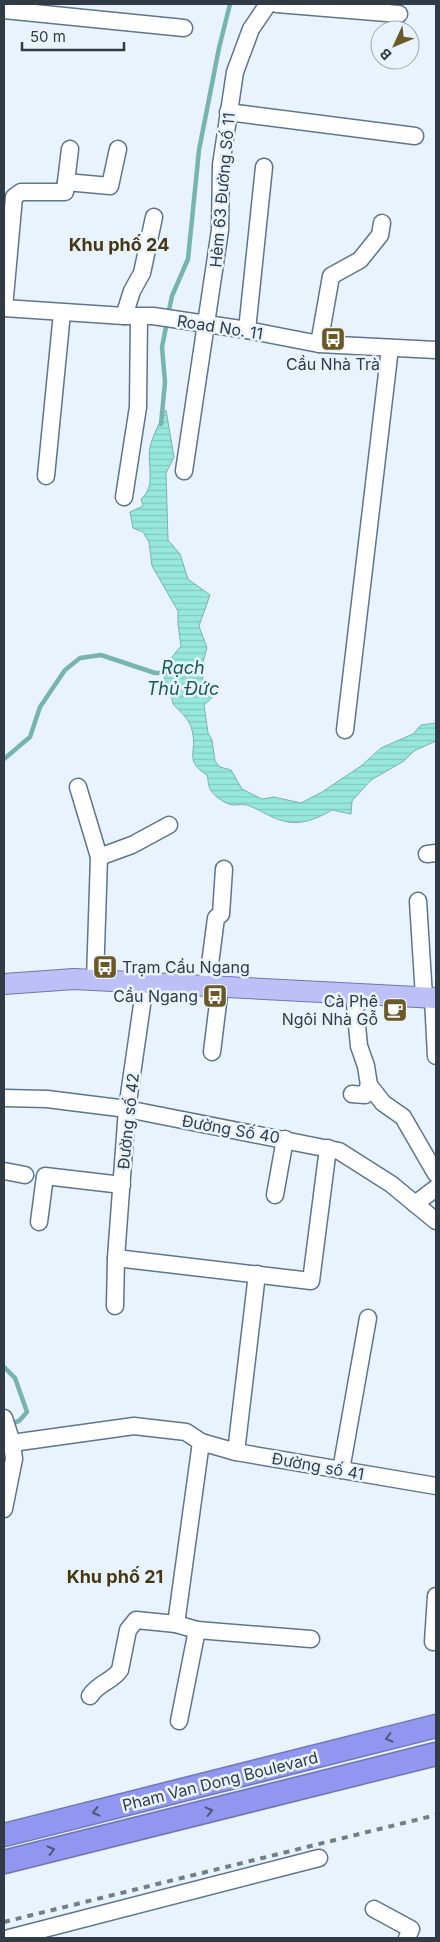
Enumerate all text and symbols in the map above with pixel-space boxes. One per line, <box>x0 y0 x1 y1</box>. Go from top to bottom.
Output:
scale bar <box>22 20 125 52</box>
north arrow <box>370 20 420 70</box>
text: 50 m <box>30 27 66 46</box>
text: B <box>376 45 395 64</box>
street label: Hẻm 63 Đường Số 11 <box>205 112 239 268</box>
district label: Khu phố 24 <box>69 234 169 255</box>
street label: Road No. 11 <box>176 310 264 344</box>
bus stop icon: Cầu Nhà Trà <box>320 326 346 352</box>
place label: Cầu Nhà Trà <box>286 354 380 374</box>
water label: Rạch Thủ Đức <box>147 657 219 699</box>
bus stop icon: Trạm Cầu Ngang <box>92 954 118 980</box>
place label: Trạm Cầu Ngang <box>122 957 250 977</box>
bus stop icon: Cầu Ngang <box>202 983 228 1009</box>
place label: Cầu Ngang <box>113 986 198 1006</box>
place label: Cà Phê Ngôi Nhà Gỗ <box>282 991 378 1029</box>
cafe icon: Cà Phê Ngôi Nhà Gỗ <box>382 997 408 1023</box>
street label: Đường số 42 <box>113 1072 143 1170</box>
street label: Đường Số 40 <box>181 1111 281 1147</box>
street label: Đường số 41 <box>270 1448 366 1484</box>
district label: Khu phố 21 <box>67 1566 163 1587</box>
one-way arrow <box>384 1732 393 1743</box>
street label: Pham Van Dong Boulevard <box>120 1747 320 1815</box>
one-way arrow <box>91 1806 100 1817</box>
one-way arrow <box>204 1806 213 1817</box>
one-way arrow <box>47 1846 55 1856</box>

